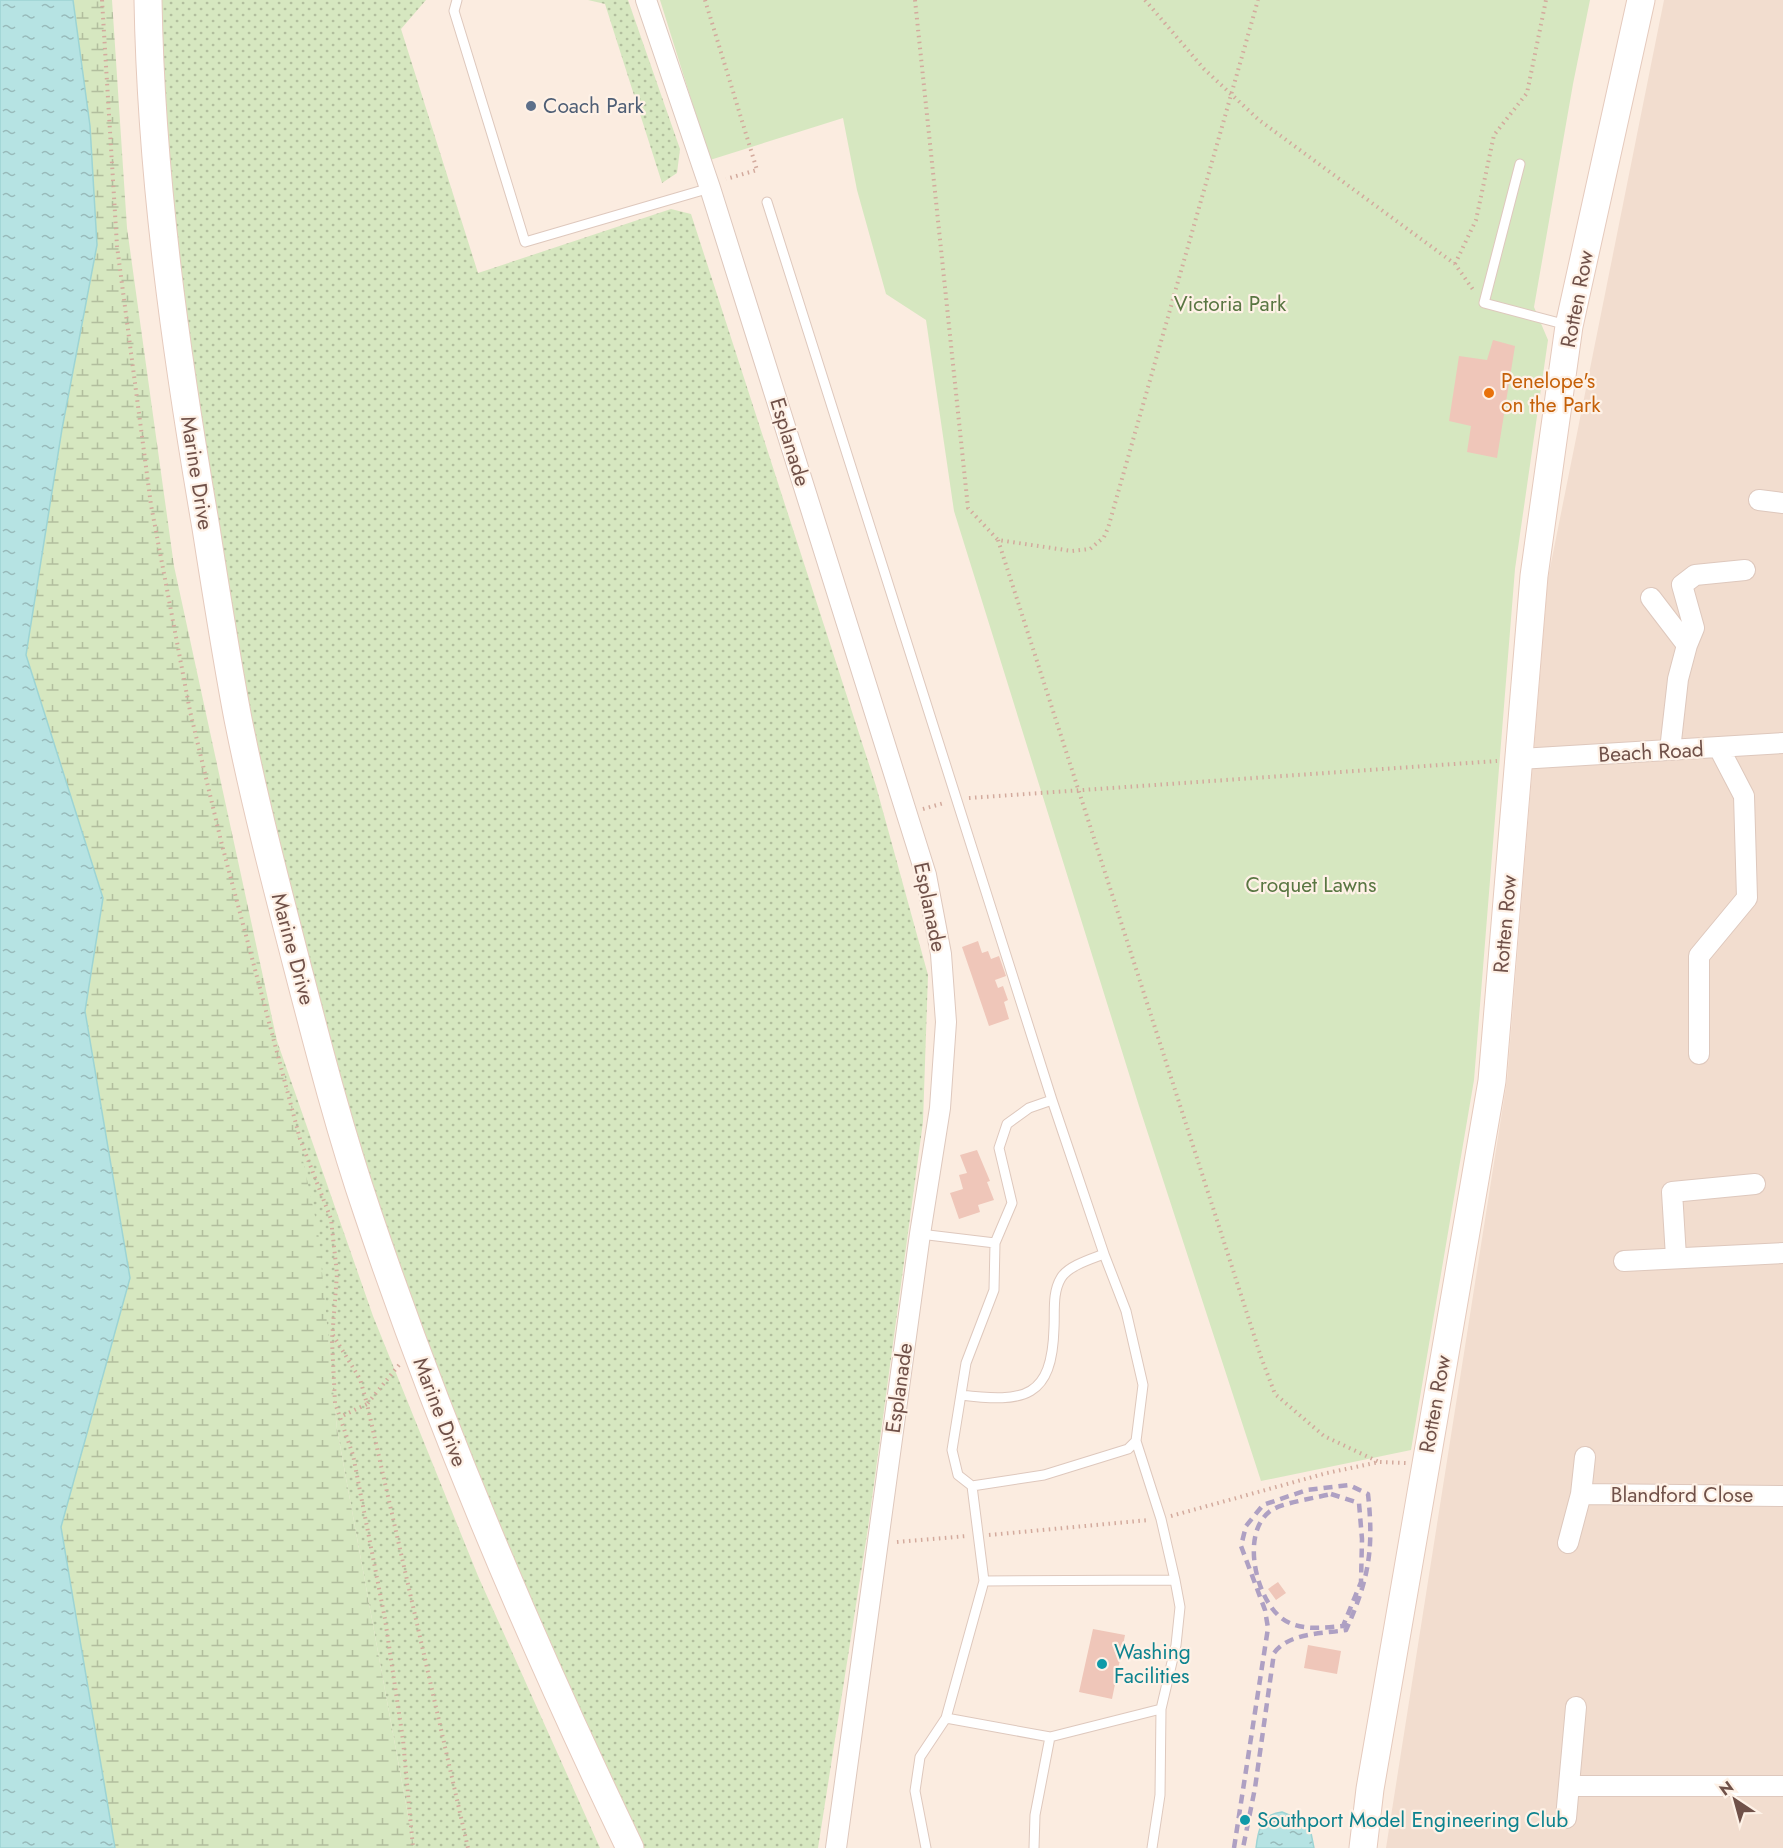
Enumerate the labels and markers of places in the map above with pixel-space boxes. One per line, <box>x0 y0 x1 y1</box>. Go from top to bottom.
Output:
place label: Coach Park <box>543 91 644 121</box>
marker: Coach Park <box>524 99 538 113</box>
place label: Penelope's on the Park <box>1501 366 1601 420</box>
marker: Penelope's on the Park <box>1482 386 1496 400</box>
place label: Washing Facilities <box>1114 1637 1191 1691</box>
marker: Washing Facilities <box>1095 1657 1109 1671</box>
place label: Southport Model Engineering Club <box>1257 1805 1568 1835</box>
marker: Southport Model Engineering Club <box>1238 1813 1252 1827</box>

